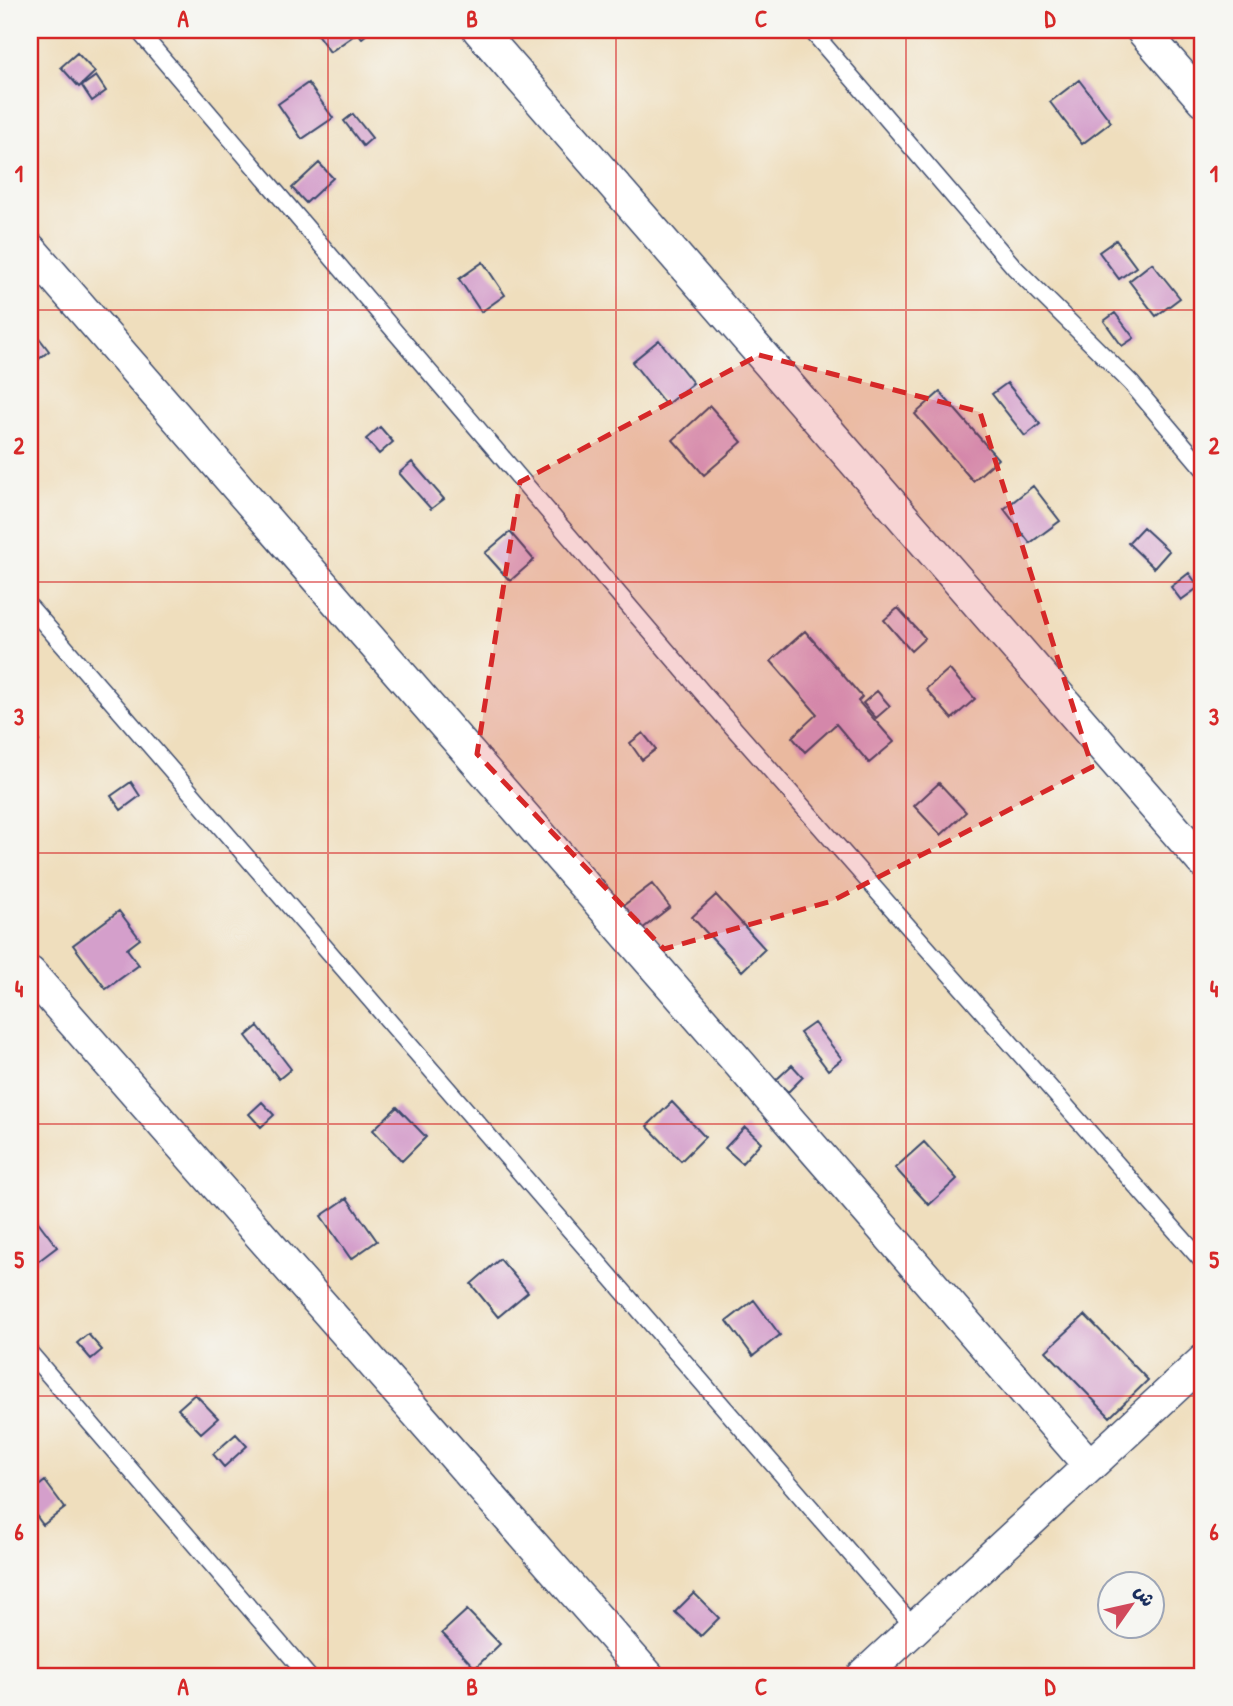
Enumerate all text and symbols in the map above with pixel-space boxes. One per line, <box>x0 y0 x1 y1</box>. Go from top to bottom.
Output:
text: A <box>177 3 189 34</box>
text: B <box>466 3 478 34</box>
text: C <box>755 3 767 34</box>
text: D <box>1045 3 1057 34</box>
text: 1 <box>15 158 23 189</box>
text: 1 <box>1210 158 1218 189</box>
text: 2 <box>14 430 25 461</box>
text: 2 <box>1209 430 1220 461</box>
text: 3 <box>14 701 24 732</box>
text: 3 <box>1209 701 1219 732</box>
text: 4 <box>15 973 24 1004</box>
text: 4 <box>1210 973 1219 1004</box>
text: 5 <box>14 1244 24 1275</box>
text: 5 <box>1209 1244 1219 1275</box>
text: 6 <box>14 1516 24 1547</box>
text: 6 <box>1209 1516 1219 1547</box>
north arrow <box>1096 1570 1166 1640</box>
text: ش <box>1128 1580 1162 1612</box>
text: A <box>177 1671 189 1702</box>
text: B <box>466 1671 478 1702</box>
text: C <box>755 1671 767 1702</box>
text: D <box>1045 1671 1057 1702</box>

